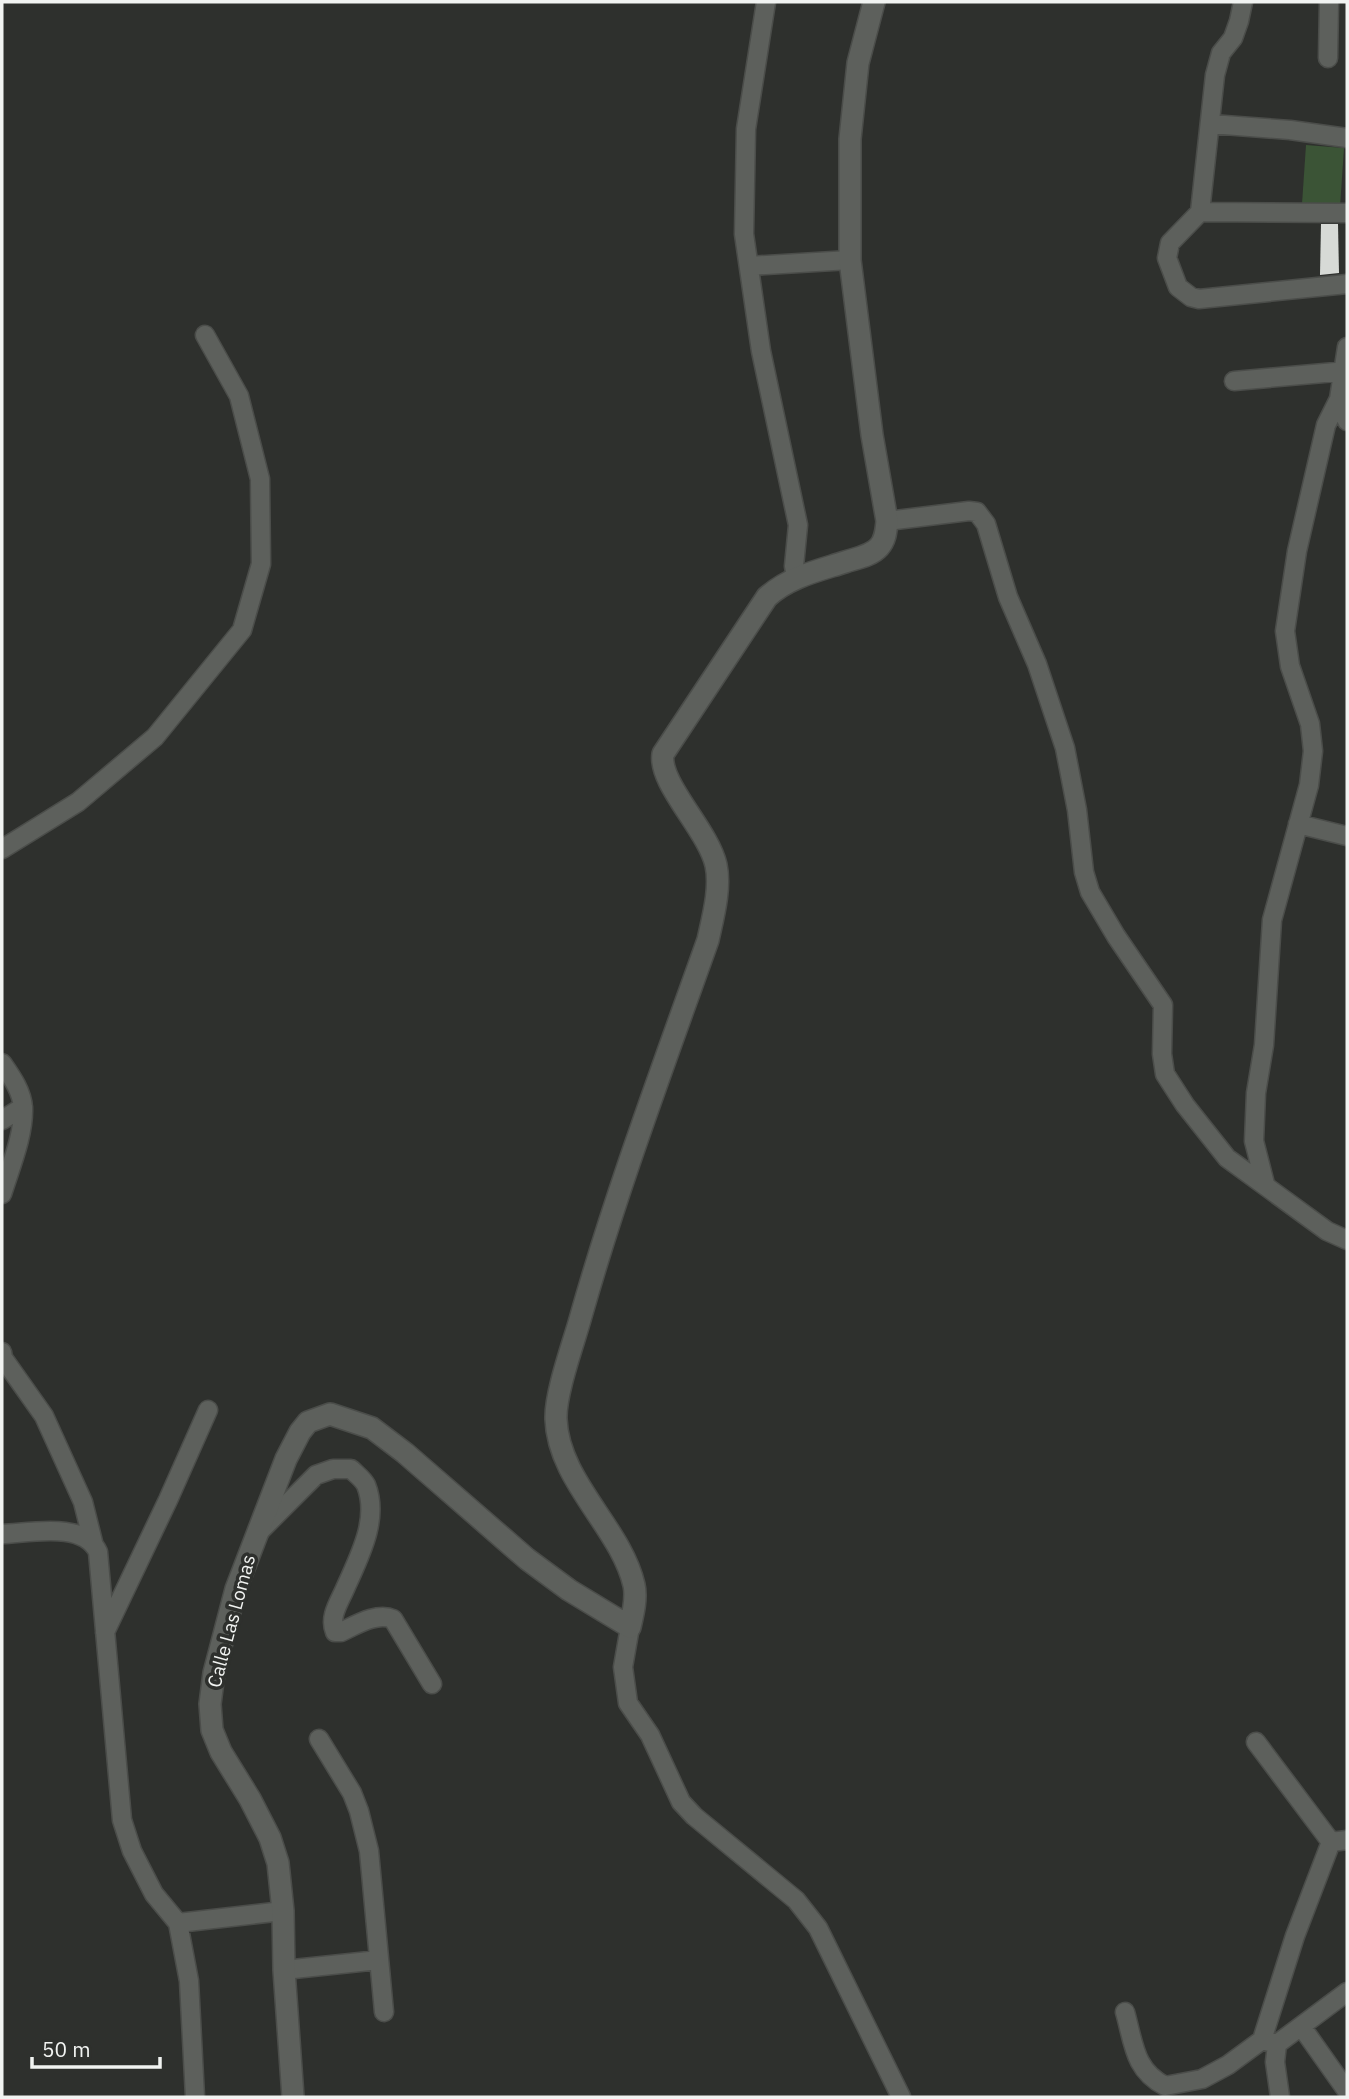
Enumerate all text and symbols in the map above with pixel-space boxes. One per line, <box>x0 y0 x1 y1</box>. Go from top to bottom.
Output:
street label: Calle Las Lomas <box>202 1552 260 1690</box>
scale bar <box>32 2025 159 2070</box>
text: 50 m <box>42 2035 91 2063</box>

